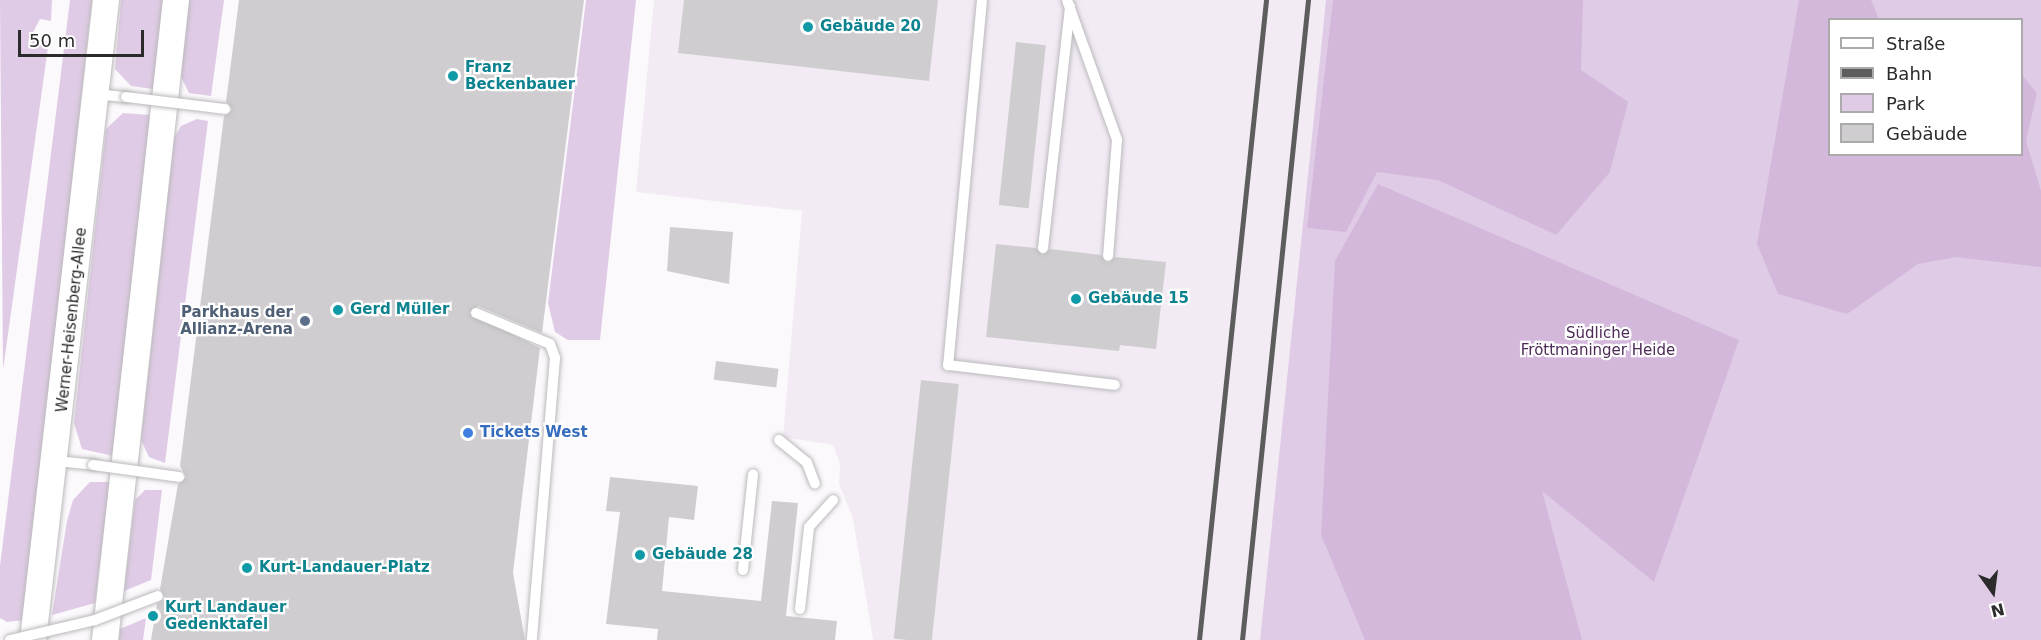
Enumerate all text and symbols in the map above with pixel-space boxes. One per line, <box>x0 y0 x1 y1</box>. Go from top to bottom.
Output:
scale bar <box>21 18 147 56</box>
place label: Gebäude 20 <box>820 18 921 36</box>
legend <box>1828 18 2023 156</box>
marker: Gebäude 20 <box>801 20 815 34</box>
text: 50 m <box>29 30 75 51</box>
text: Straße <box>1886 33 1945 54</box>
place label: Franz Beckenbauer <box>465 58 575 93</box>
text: Bahn <box>1886 63 1932 84</box>
marker: Franz Beckenbauer <box>446 69 460 83</box>
text: Park <box>1886 93 1925 114</box>
text: Gebäude <box>1886 123 1967 144</box>
street label: Werner-Heisenberg-Allee <box>53 227 91 413</box>
place label: Gebäude 15 <box>1088 290 1189 308</box>
marker: Gebäude 15 <box>1069 292 1083 306</box>
place label: Gerd Müller <box>350 301 449 319</box>
place label: Parkhaus der Allianz-Arena <box>180 303 293 338</box>
marker: Gerd Müller <box>331 303 345 317</box>
marker: Parkhaus der Allianz-Arena <box>298 314 312 328</box>
park label: Südliche Fröttmaninger Heide <box>1521 324 1675 359</box>
place label: Tickets West <box>480 424 588 442</box>
marker: Tickets West <box>461 426 475 440</box>
place label: Gebäude 28 <box>652 546 753 564</box>
marker: Gebäude 28 <box>633 548 647 562</box>
place label: Kurt-Landauer-Platz <box>259 559 430 577</box>
marker: Kurt-Landauer-Platz <box>240 561 254 575</box>
north arrow <box>1963 562 2023 622</box>
place label: Kurt Landauer Gedenktafel <box>165 598 286 633</box>
text: N <box>1989 599 2006 621</box>
marker: Kurt Landauer Gedenktafel <box>146 609 160 623</box>

